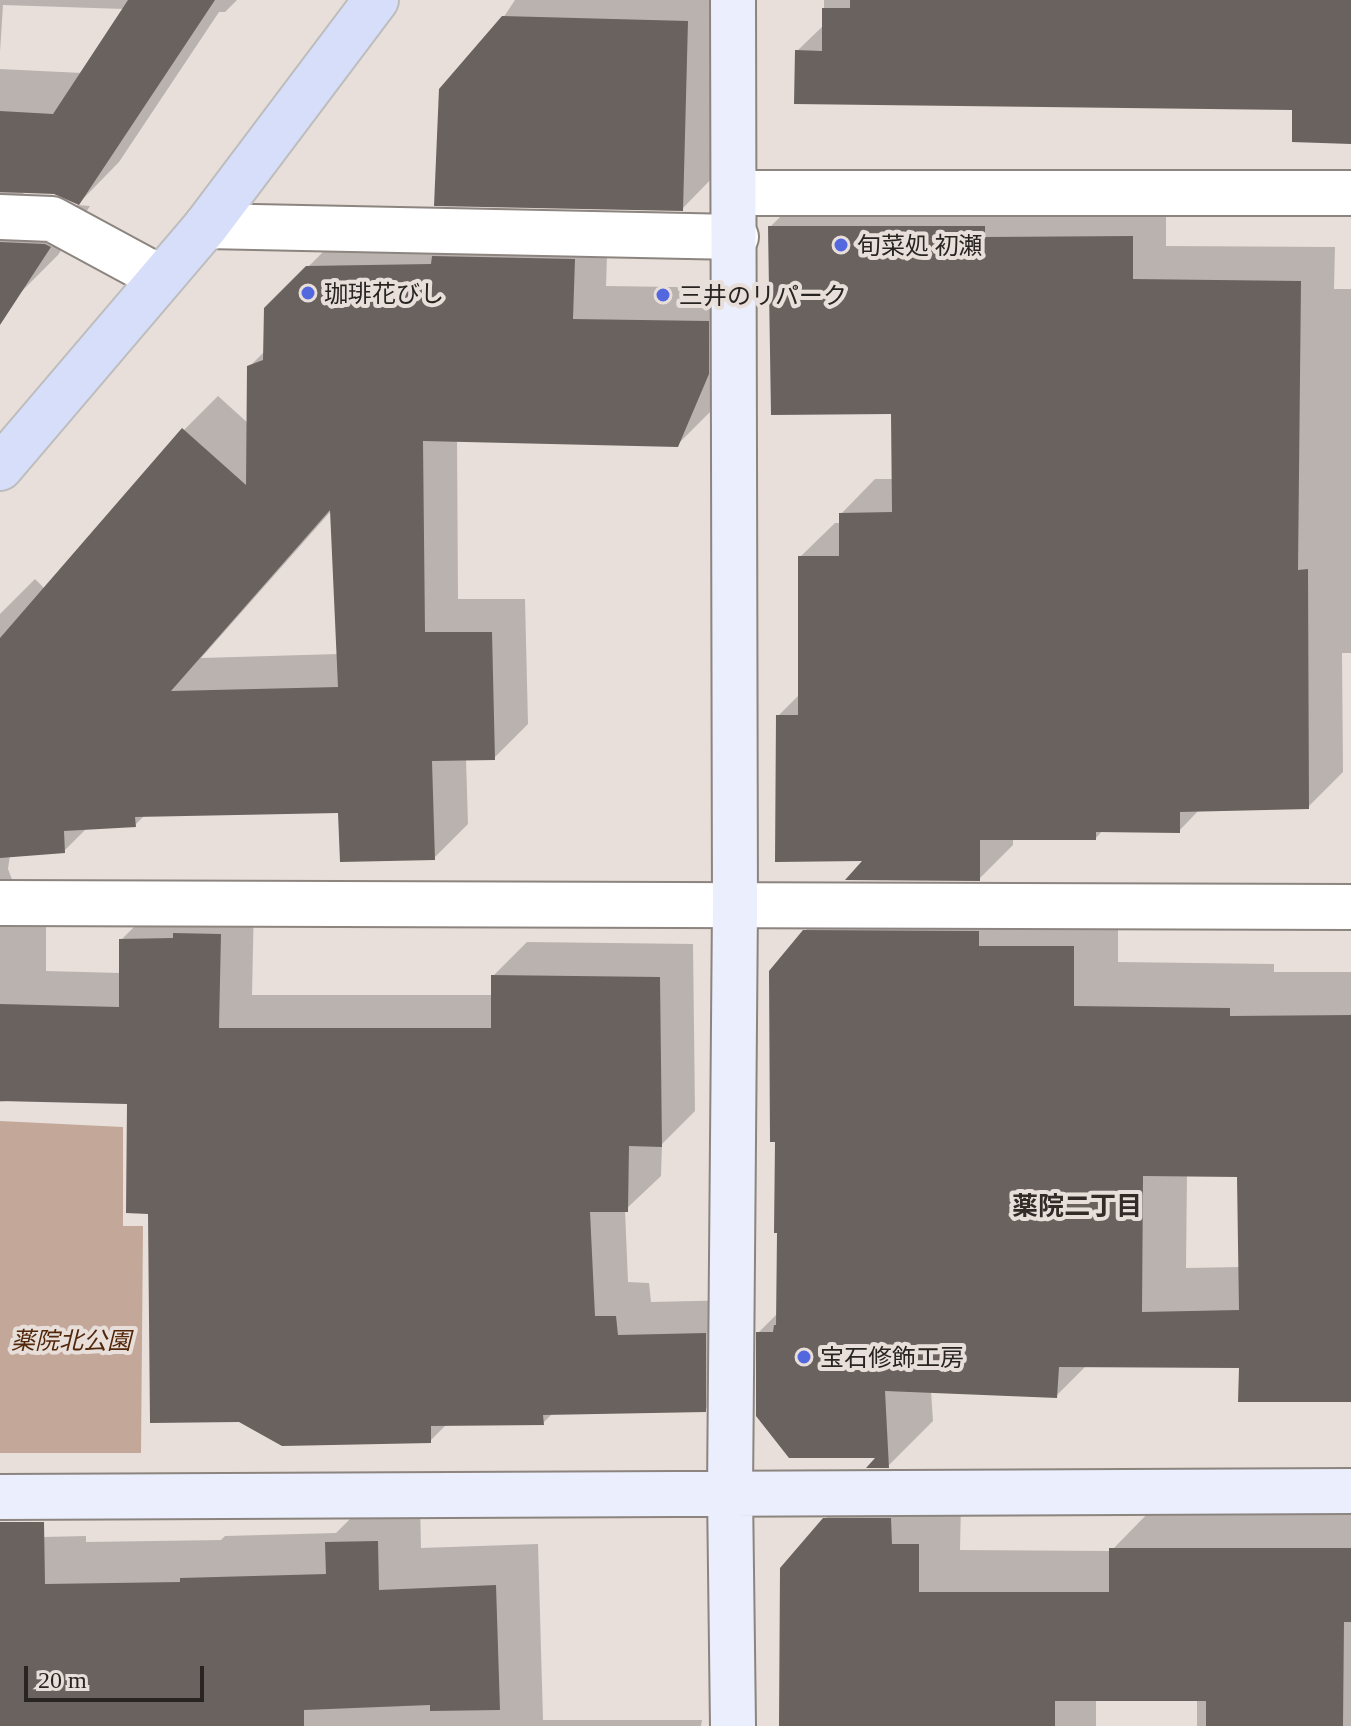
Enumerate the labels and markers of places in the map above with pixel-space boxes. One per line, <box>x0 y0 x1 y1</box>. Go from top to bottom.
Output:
place label: 旬菜処 初瀬 <box>857 231 982 259</box>
marker: 旬菜処 初瀬 <box>832 236 850 254</box>
place label: 珈琲花びし <box>324 279 444 307</box>
place label: 三井のリパーク <box>679 281 847 309</box>
marker: 珈琲花びし <box>299 284 317 302</box>
marker: 三井のリパーク <box>654 286 672 304</box>
place label: 宝石修飾工房 <box>820 1343 964 1371</box>
marker: 宝石修飾工房 <box>795 1348 813 1366</box>

